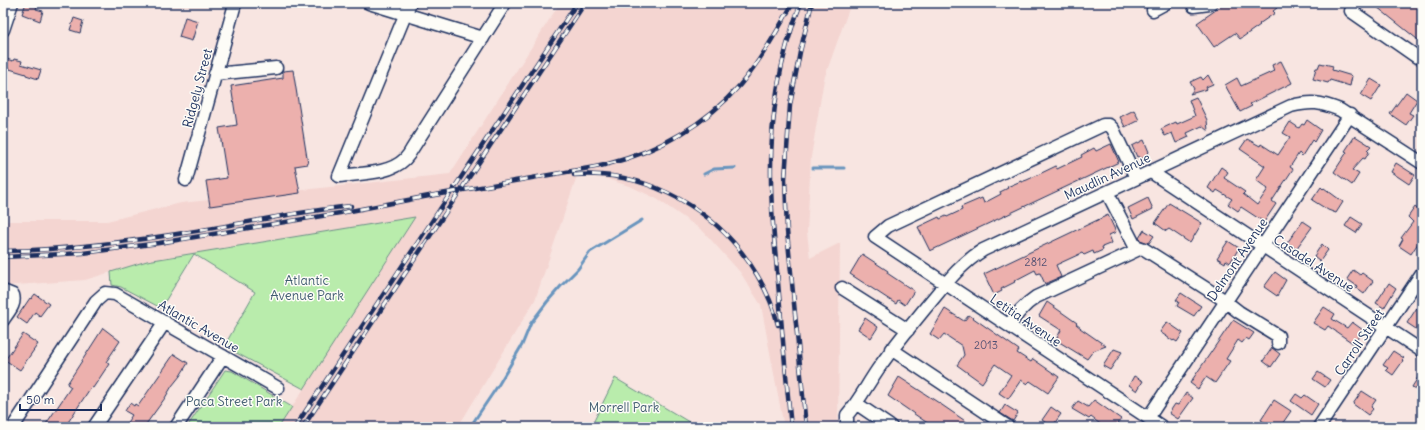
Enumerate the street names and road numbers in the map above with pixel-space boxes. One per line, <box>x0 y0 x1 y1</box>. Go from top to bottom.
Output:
street label: Ridgely Street <box>179 46 216 130</box>
street label: Maudlin Avenue <box>1061 149 1153 204</box>
street label: Delmont Avenue <box>1203 215 1271 304</box>
street label: Casadel Avenue <box>1270 231 1357 296</box>
street label: Letitia Avenue <box>987 290 1065 350</box>
street label: Atlantic Avenue <box>155 296 242 357</box>
street label: Carroll Street <box>1331 305 1388 379</box>

